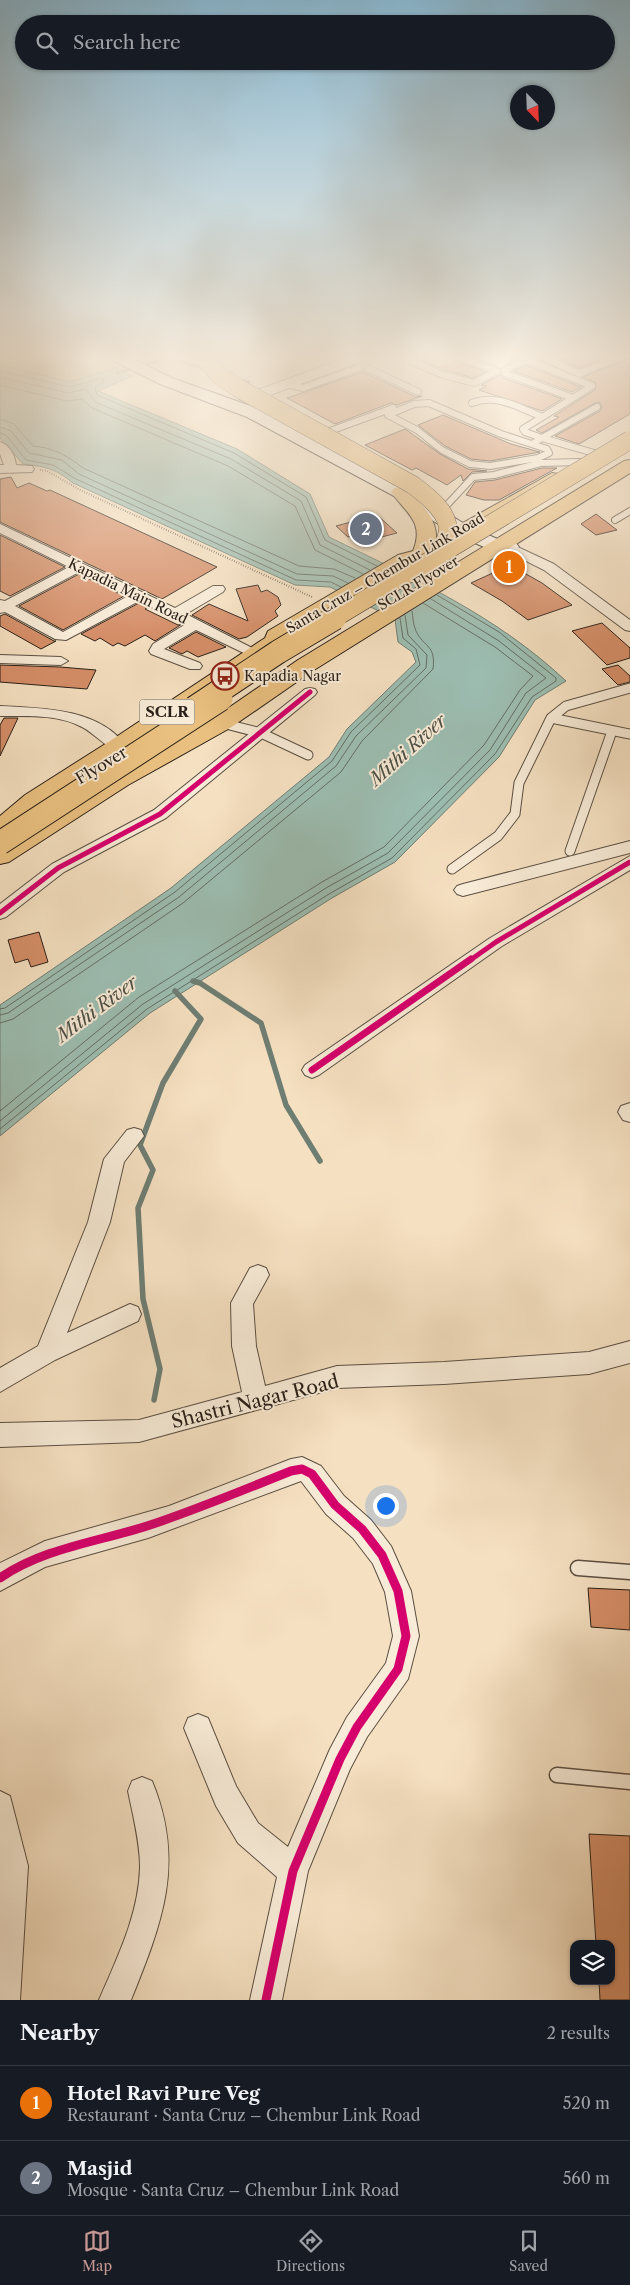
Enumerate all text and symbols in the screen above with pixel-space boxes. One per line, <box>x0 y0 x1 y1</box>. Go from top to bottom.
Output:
search box <box>15 15 615 70</box>
icon: search <box>33 29 61 57</box>
text: Search here <box>73 31 181 54</box>
north arrow <box>510 85 555 130</box>
street label: Santa Cruz – Chembur Link Road <box>283 508 488 637</box>
pin: 2 <box>350 510 382 548</box>
pin: 1 <box>493 548 525 586</box>
street label: SCLR Flyover <box>374 552 462 614</box>
street label: Kapadia Main Road <box>65 554 191 628</box>
bus stop icon: Kapadia Nagar <box>210 661 240 691</box>
place label: Kapadia Nagar <box>244 667 341 685</box>
road number: SCLR <box>140 700 194 724</box>
water label: Mithi River <box>363 709 452 792</box>
street label: Flyover <box>72 742 131 788</box>
water label: Mithi River <box>50 970 143 1048</box>
street label: Shastri Nagar Road <box>169 1369 342 1433</box>
your location <box>373 1493 399 1519</box>
map controls <box>570 1940 615 1985</box>
button: layers <box>570 1940 615 1985</box>
text: Nearby <box>20 2020 99 2045</box>
text: 2 results <box>547 2023 610 2043</box>
text: Hotel Ravi Pure Veg <box>67 2082 260 2105</box>
text: 1 <box>32 2093 40 2113</box>
text: 520 m <box>563 2093 610 2113</box>
text: Restaurant · Santa Cruz – Chembur Link Road <box>67 2105 420 2125</box>
text: Masjid <box>67 2157 132 2180</box>
text: 2 <box>31 2168 41 2188</box>
text: 560 m <box>563 2168 610 2188</box>
text: Mosque · Santa Cruz – Chembur Link Road <box>67 2180 399 2200</box>
tab: Map <box>82 2227 112 2275</box>
tab: Directions <box>276 2227 345 2275</box>
tab: Saved <box>509 2227 548 2275</box>

